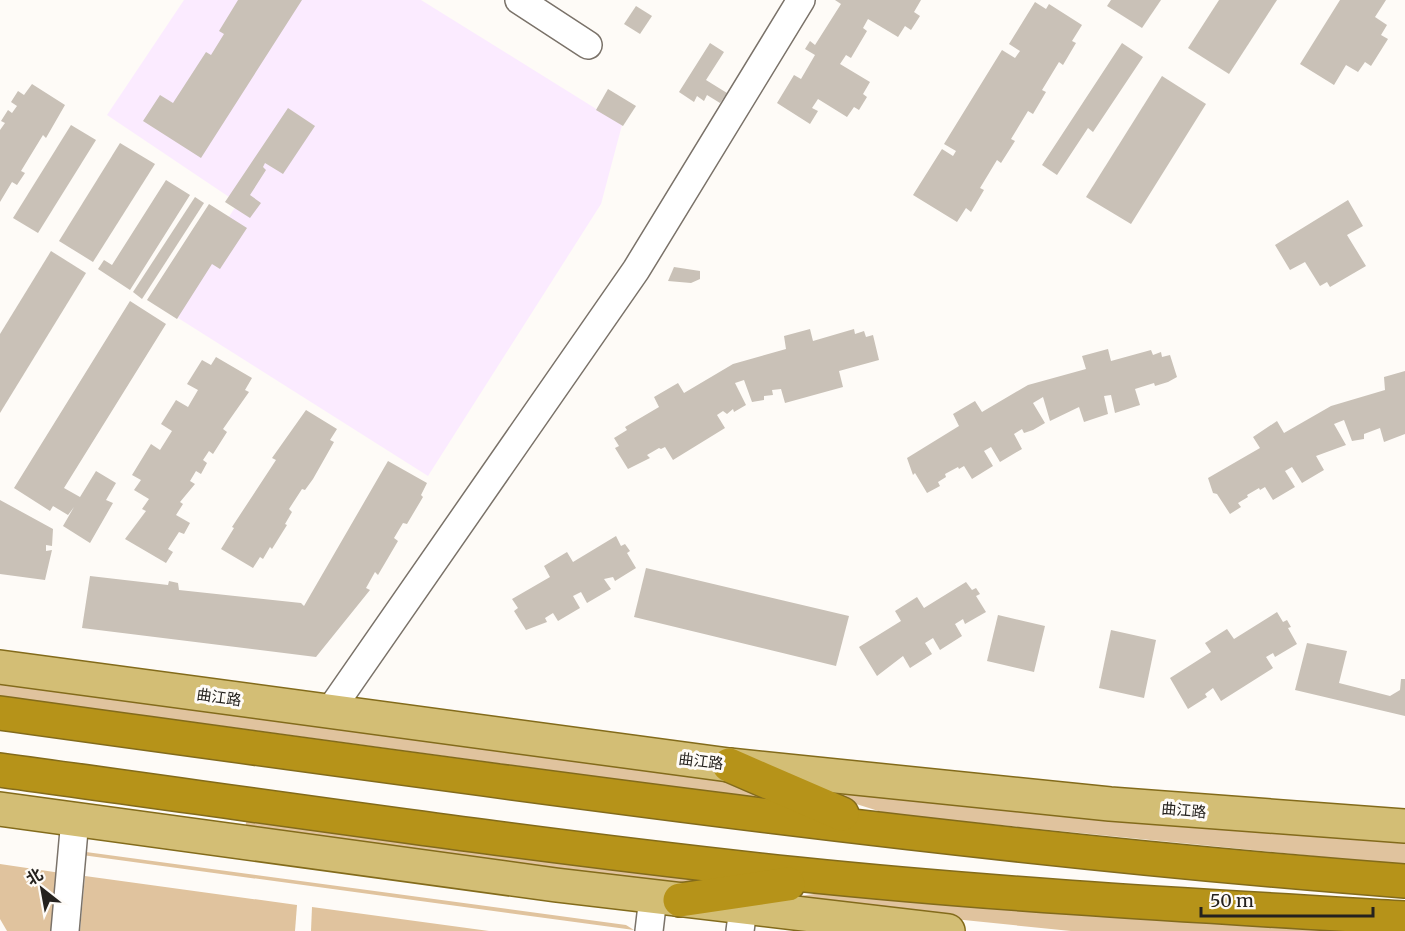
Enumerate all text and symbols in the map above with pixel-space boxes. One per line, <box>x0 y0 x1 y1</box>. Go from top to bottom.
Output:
street label: 曲江路 <box>195 684 243 710</box>
street label: 曲江路 <box>678 749 724 773</box>
street label: 曲江路 <box>1161 799 1207 821</box>
north arrow <box>12 859 72 919</box>
text: 北 <box>22 863 46 889</box>
scale bar <box>1201 880 1374 918</box>
text: 50 m <box>1210 889 1254 912</box>

